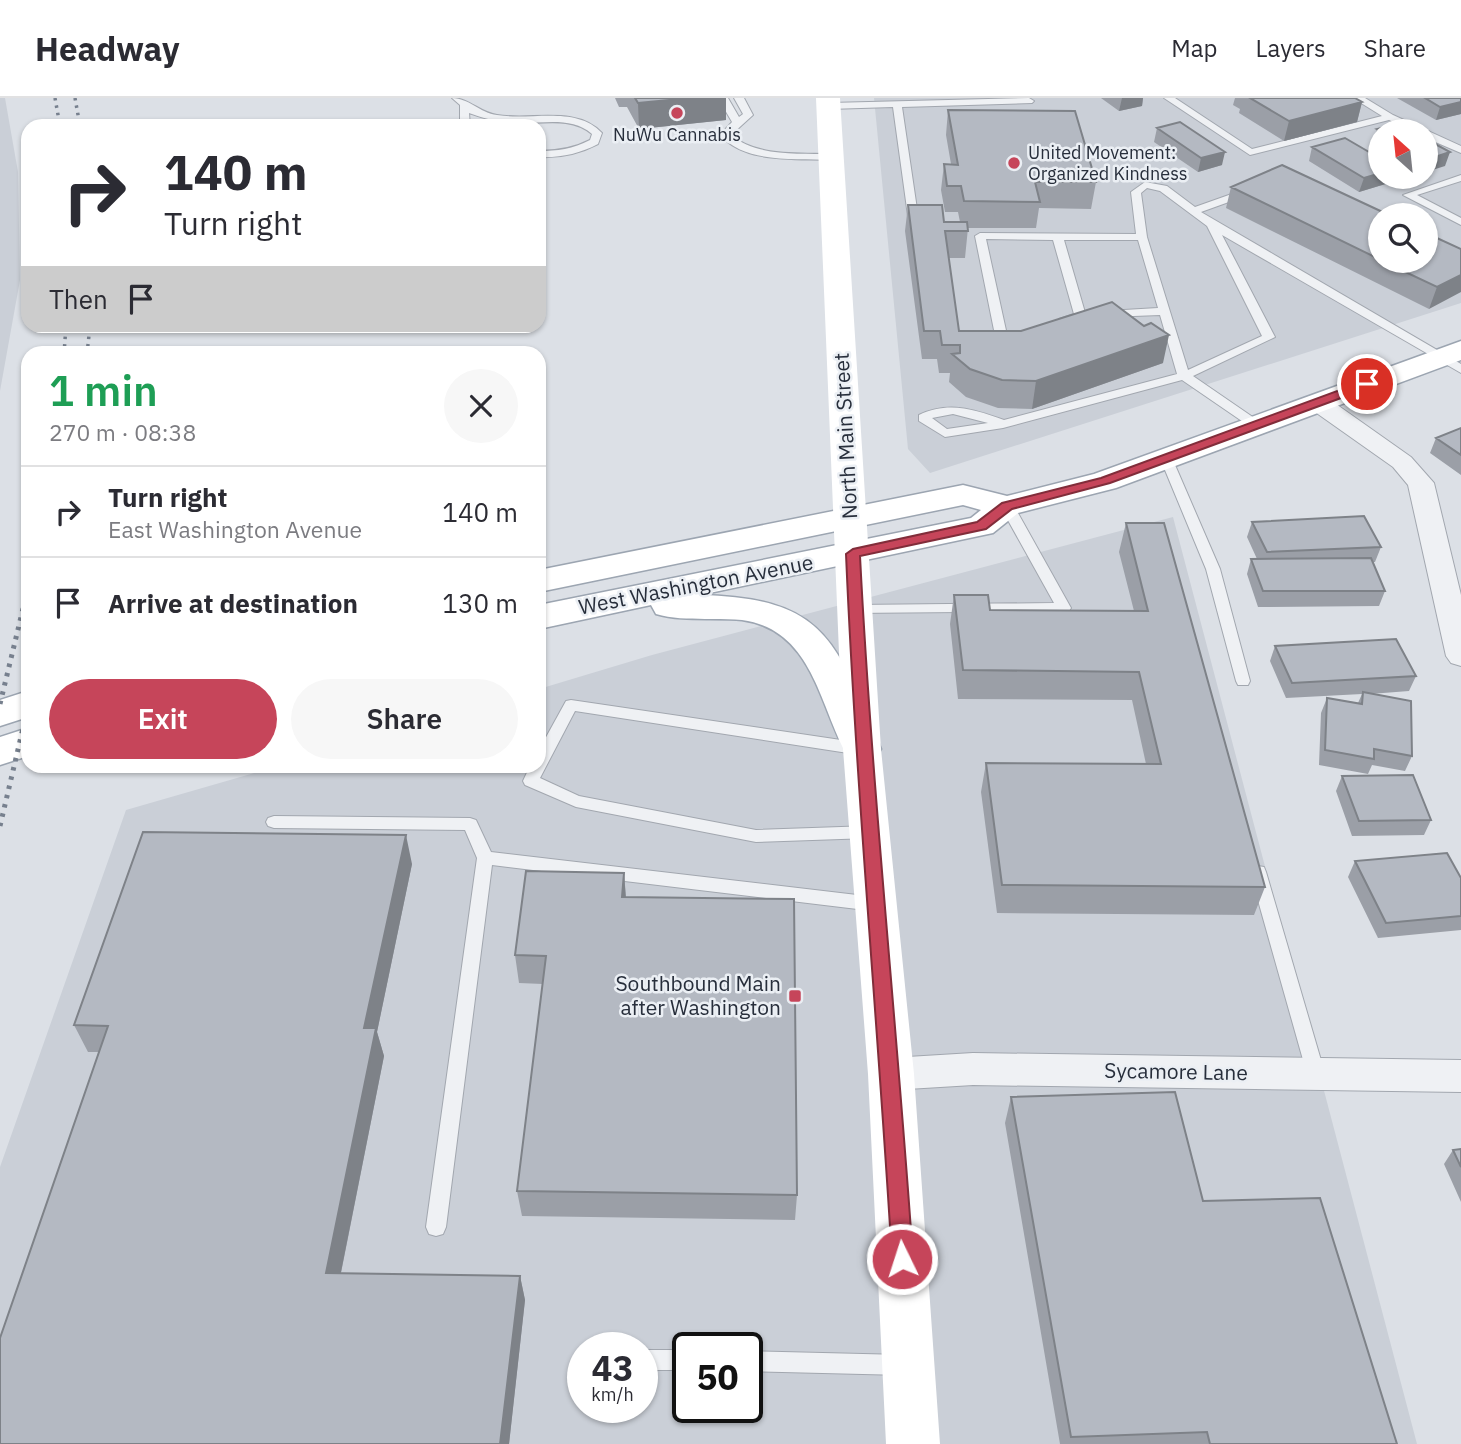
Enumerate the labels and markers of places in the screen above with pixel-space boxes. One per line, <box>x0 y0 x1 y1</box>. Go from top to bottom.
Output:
marker: NuWu Cannabis <box>669 105 685 121</box>
place label: NuWu Cannabis <box>613 123 741 146</box>
place label: United Movement: Organized Kindness <box>1028 141 1188 185</box>
marker: United Movement: Organized Kindness <box>1006 155 1022 171</box>
pin <box>1337 354 1397 414</box>
place label: Southbound Main after Washington <box>615 969 781 1021</box>
marker: Southbound Main after Washington <box>787 988 803 1004</box>

